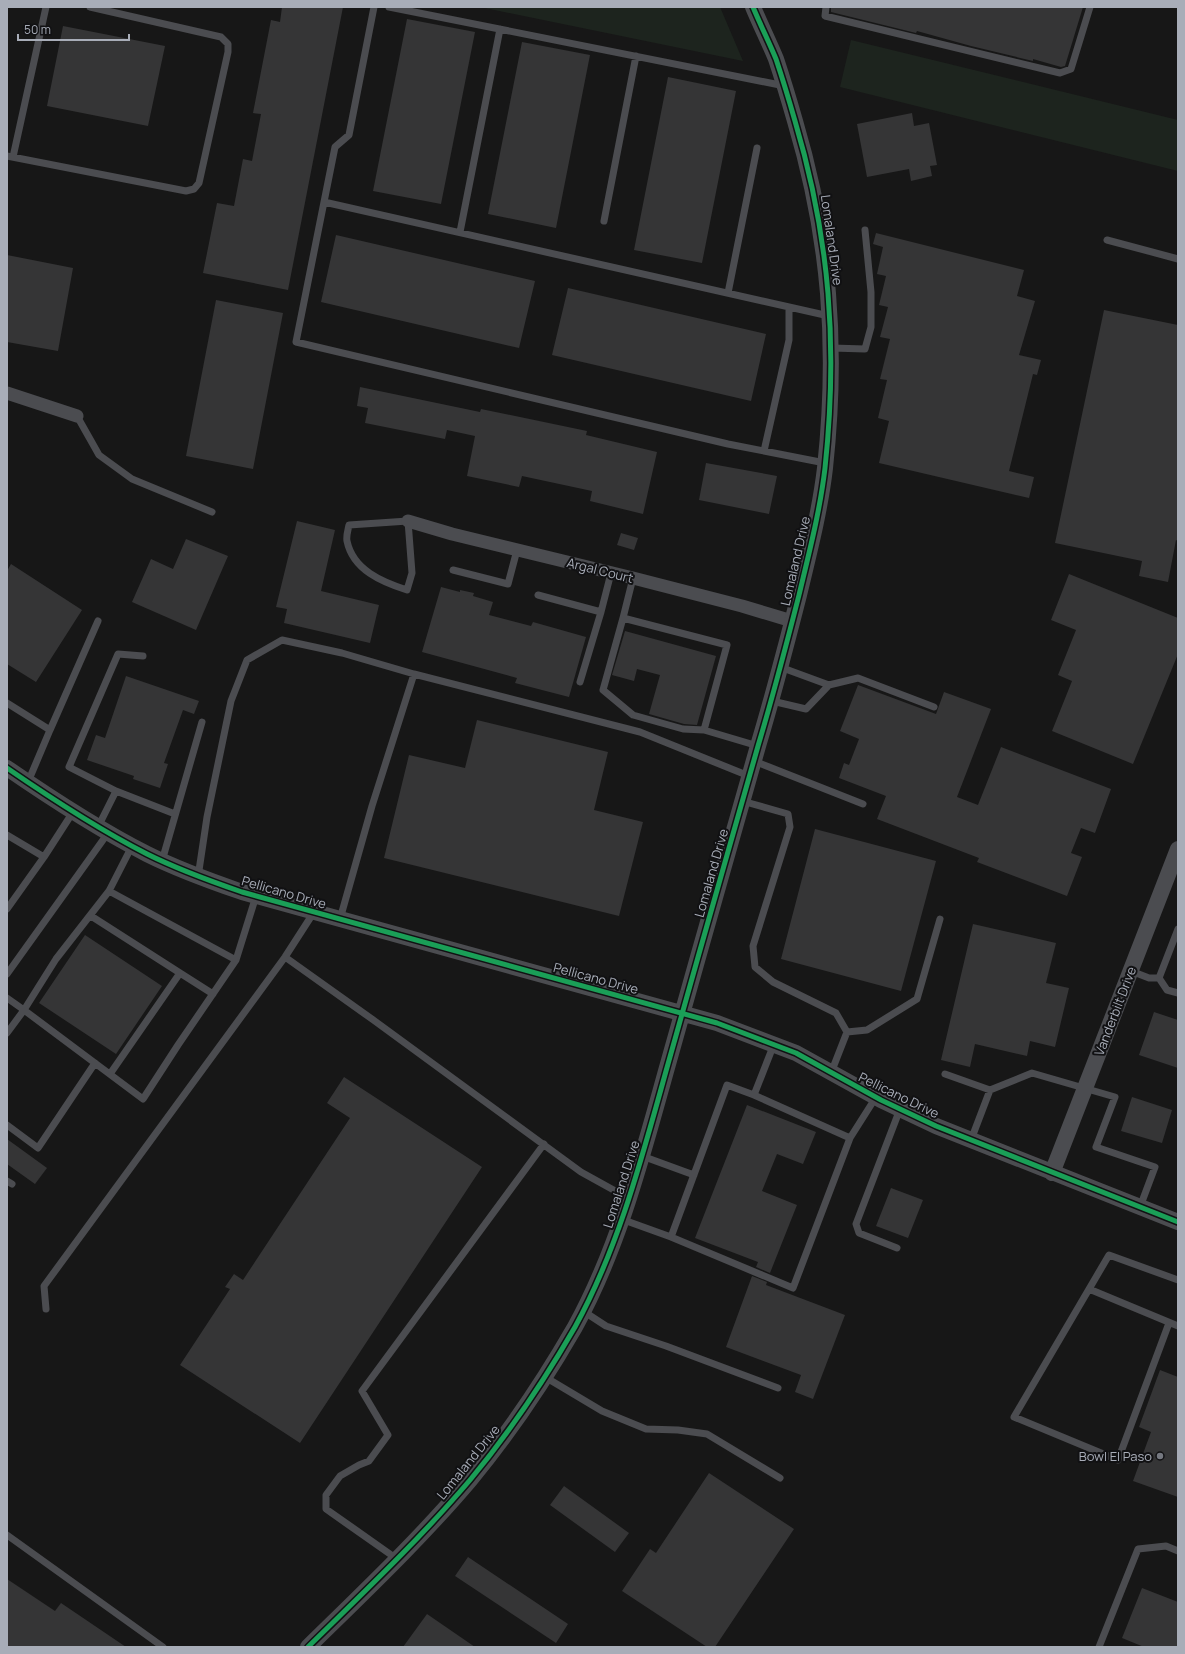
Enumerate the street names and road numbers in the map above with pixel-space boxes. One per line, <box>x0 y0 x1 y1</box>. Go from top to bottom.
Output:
street label: Lomaland Drive <box>817 194 847 287</box>
street label: Lomaland Drive <box>776 514 814 607</box>
street label: Argal Court <box>565 553 635 587</box>
street label: Lomaland Drive <box>690 826 732 919</box>
street label: Pellicano Drive <box>240 871 329 913</box>
street label: Pellicano Drive <box>552 958 641 998</box>
street label: Vanderbilt Drive <box>1090 963 1140 1058</box>
street label: Pellicano Drive <box>856 1068 943 1122</box>
street label: Lomaland Drive <box>598 1137 644 1230</box>
street label: Lomaland Drive <box>432 1421 504 1503</box>

